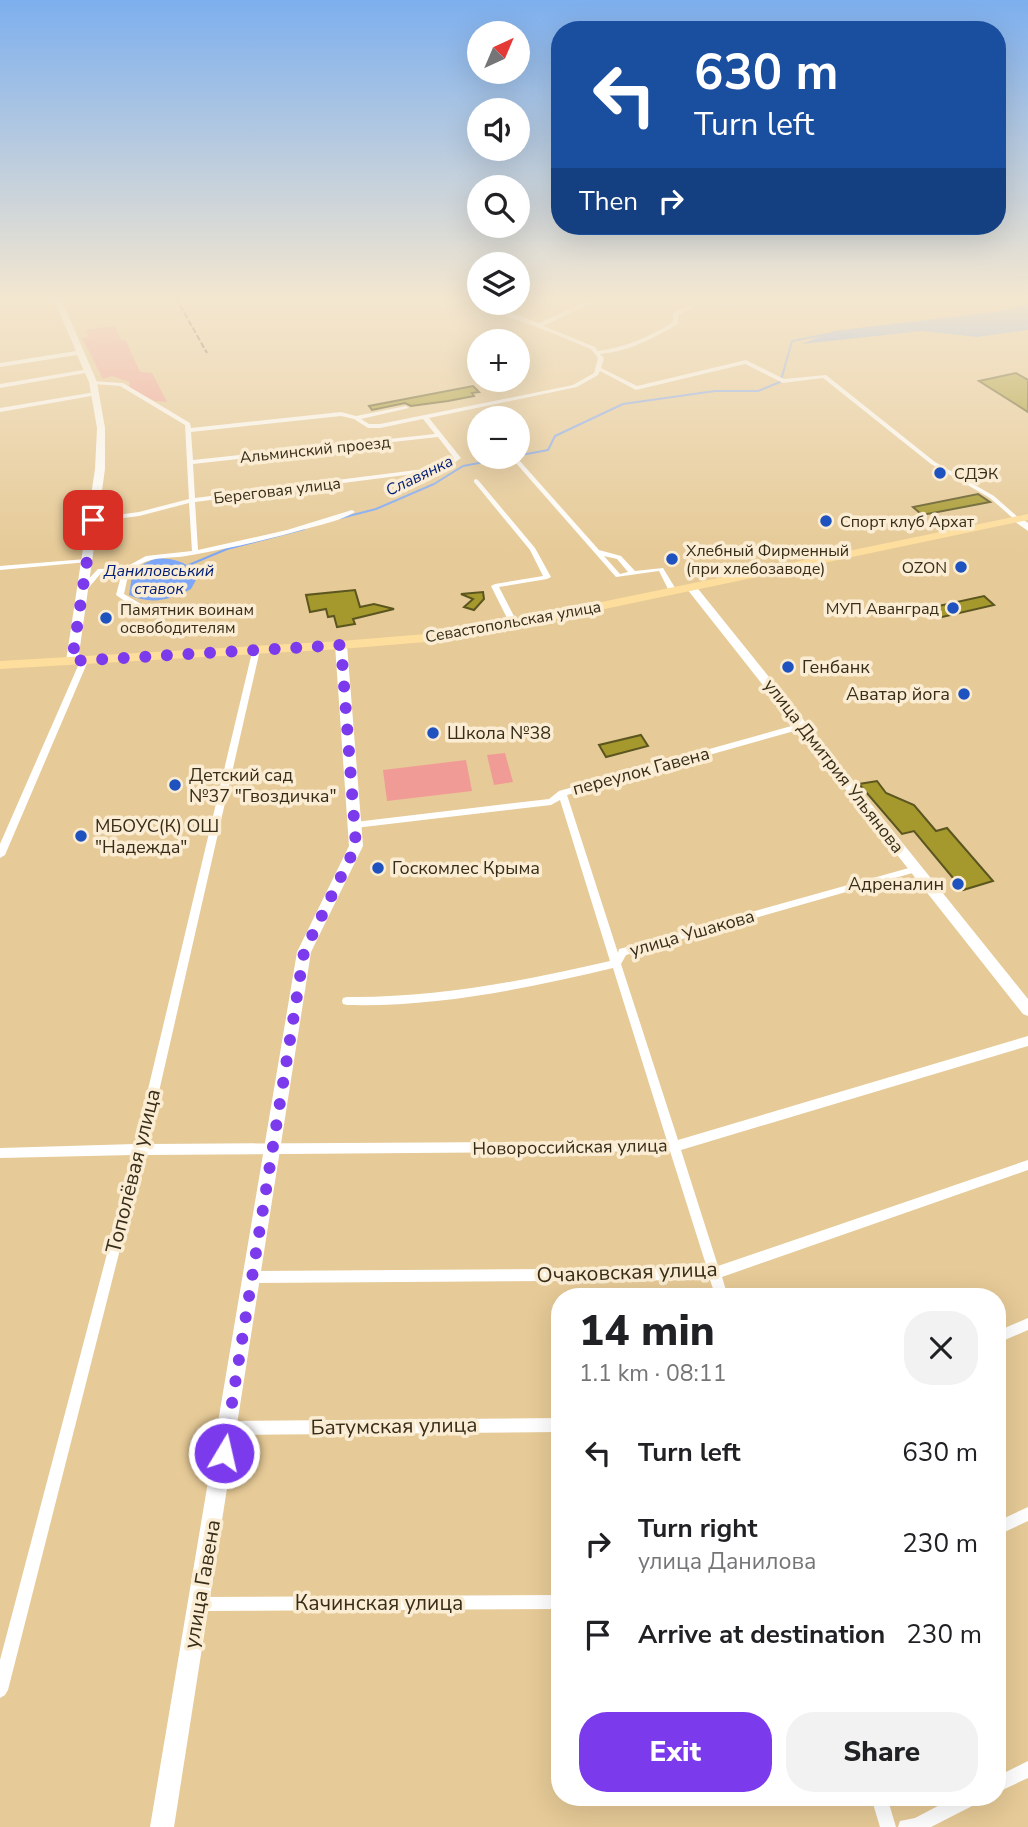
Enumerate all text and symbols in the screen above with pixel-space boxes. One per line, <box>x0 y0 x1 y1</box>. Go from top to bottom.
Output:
north arrow <box>467 21 530 84</box>
map controls <box>467 21 530 469</box>
text: 630 m <box>694 39 838 106</box>
icon: left <box>579 49 670 140</box>
button: sound <box>467 98 530 161</box>
text: Turn left <box>694 103 814 146</box>
button: search <box>467 175 530 238</box>
icon: right <box>652 182 690 220</box>
text: Then <box>579 184 638 219</box>
button: layers <box>467 252 530 315</box>
button: + <box>467 329 530 392</box>
button: − <box>467 406 530 469</box>
street label: Альминский проезд <box>239 431 392 469</box>
water label: Славянка <box>382 450 457 502</box>
place label: СДЭК <box>954 463 999 485</box>
marker: СДЭК <box>932 465 948 481</box>
street label: Береговая улица <box>212 472 342 510</box>
pin <box>63 490 123 550</box>
icon: arrive <box>74 501 112 539</box>
place label: Спорт клуб Архат <box>840 511 975 533</box>
marker: Спорт клуб Архат <box>818 513 834 529</box>
place label: Хлебный Фирменный (при хлебозаводе) <box>686 540 849 580</box>
marker: Хлебный Фирменный (при хлебозаводе) <box>664 551 680 567</box>
place label: OZON <box>902 557 947 579</box>
marker: OZON <box>953 559 969 575</box>
water label: Даниловський ставок <box>103 560 214 600</box>
street label: Севастопольская улица <box>423 596 603 648</box>
place label: МУП Аванград <box>826 598 940 620</box>
place label: Памятник воинам освободителям <box>120 599 254 639</box>
marker: МУП Аванград <box>945 600 961 616</box>
marker: Памятник воинам освободителям <box>98 610 114 626</box>
place label: Генбанк <box>802 655 870 679</box>
marker: Генбанк <box>780 659 796 675</box>
street label: улица Дмитрия Ульянова <box>758 674 910 858</box>
place label: Аватар йога <box>846 682 950 706</box>
marker: Аватар йога <box>956 686 972 702</box>
place label: Школа №38 <box>447 721 551 745</box>
marker: Школа №38 <box>425 725 441 741</box>
street label: переулок Гавена <box>570 741 712 801</box>
place label: Детский сад №37 "Гвоздичка" <box>189 763 336 808</box>
marker: Детский сад №37 "Гвоздичка" <box>167 777 183 793</box>
place label: МБОУС(К) ОШ "Надежда" <box>95 814 219 859</box>
marker: МБОУС(К) ОШ "Надежда" <box>73 828 89 844</box>
place label: Госкомлес Крыма <box>392 856 540 880</box>
marker: Госкомлес Крыма <box>370 860 386 876</box>
place label: Адреналин <box>848 872 944 896</box>
marker: Адреналин <box>950 876 966 892</box>
street label: улица Ушакова <box>627 904 757 962</box>
street label: Тополёвая улица <box>99 1086 167 1256</box>
street label: Новороссийская улица <box>472 1133 668 1161</box>
street label: Очаковская улица <box>536 1255 718 1289</box>
text: 14 min <box>579 1303 715 1360</box>
button: close <box>904 1311 978 1385</box>
text: 1.1 km · 08:11 <box>579 1358 726 1389</box>
street label: Батумская улица <box>310 1411 478 1441</box>
position arrow <box>187 1416 261 1490</box>
icon: left <box>579 1434 617 1472</box>
text: Turn left <box>638 1435 741 1470</box>
text: 630 m <box>902 1435 978 1470</box>
text: Turn right <box>638 1511 757 1546</box>
street label: улица Гавена <box>177 1517 227 1651</box>
icon: right <box>579 1525 617 1563</box>
text: 230 m <box>902 1526 978 1561</box>
text: улица Данилова <box>638 1546 816 1577</box>
street label: Качинская улица <box>295 1589 463 1617</box>
icon: arrive <box>579 1616 617 1654</box>
text: Arrive at destination <box>638 1617 885 1652</box>
text: 230 m <box>906 1617 982 1652</box>
button: Exit <box>579 1712 772 1792</box>
button: Share <box>786 1712 978 1792</box>

